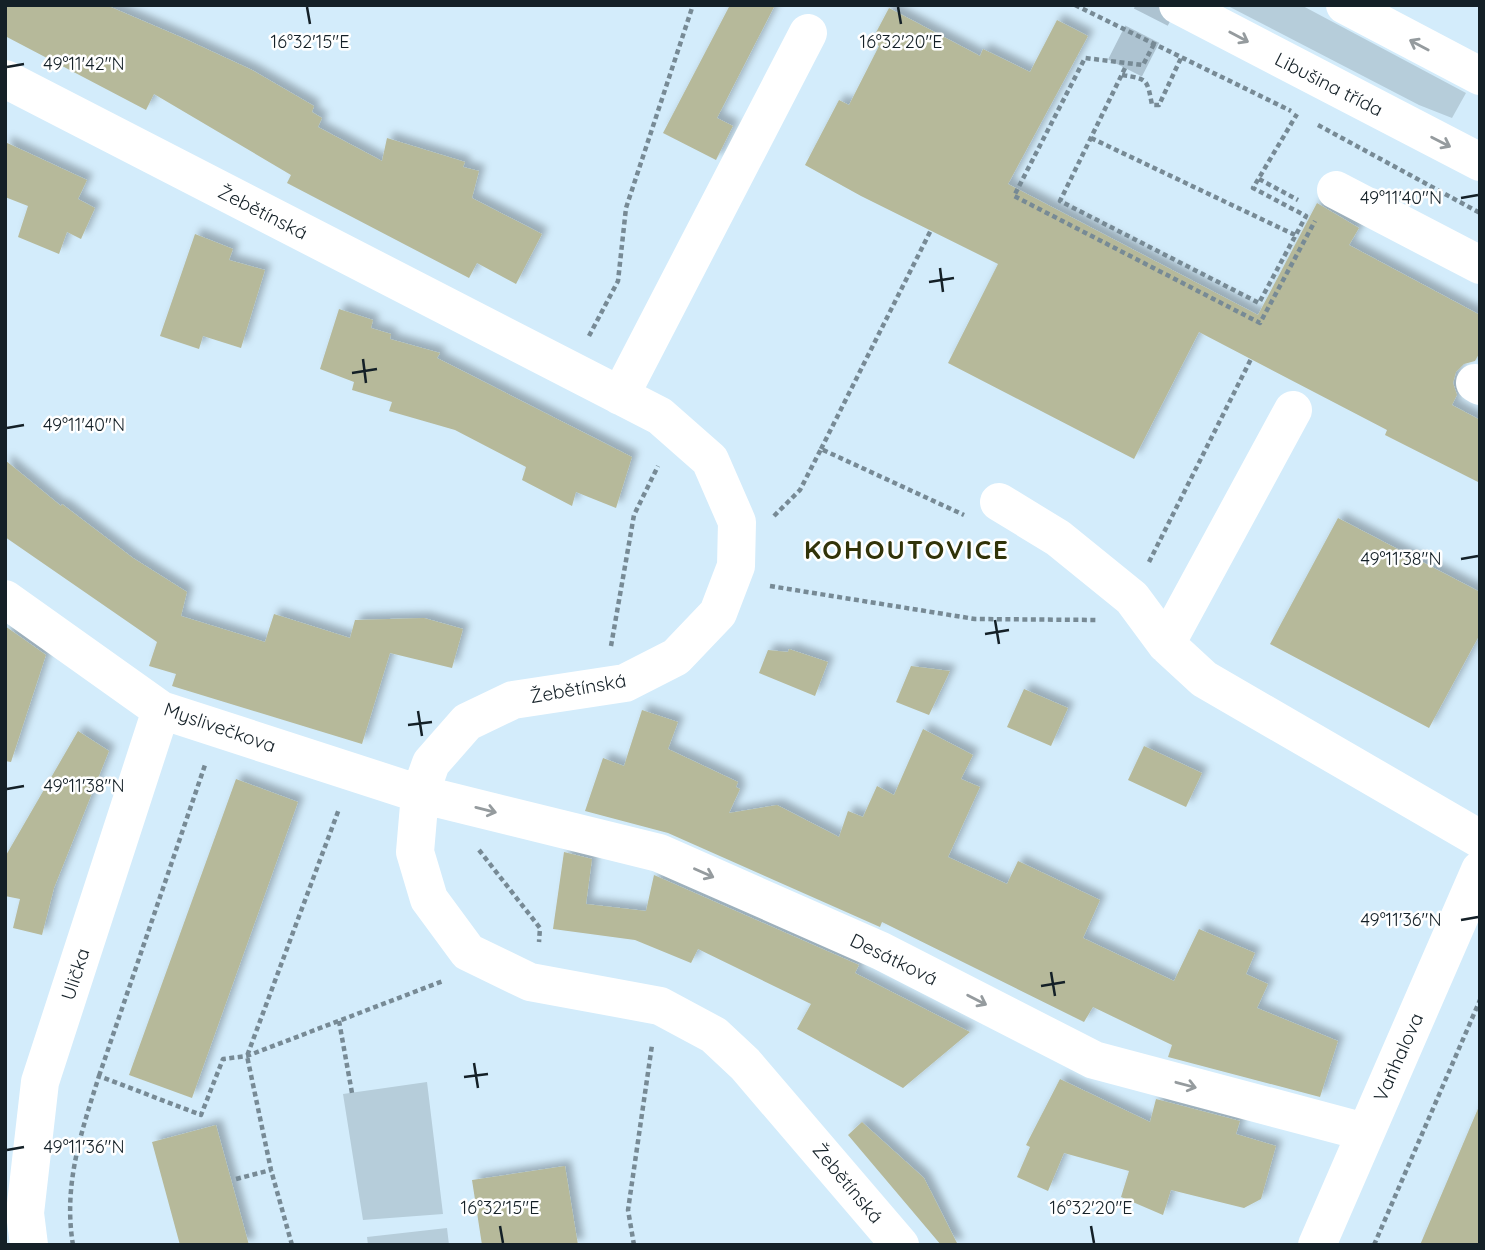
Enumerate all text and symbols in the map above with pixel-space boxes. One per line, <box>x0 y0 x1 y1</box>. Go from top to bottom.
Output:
text: 16°32'15"E <box>271 30 349 53</box>
text: 16°32'20"E <box>860 30 943 53</box>
one-way arrow <box>1228 31 1249 44</box>
one-way arrow <box>1410 37 1430 51</box>
street label: Libušina třída <box>1271 47 1387 121</box>
text: 49°11'42"N <box>43 52 125 75</box>
one-way arrow <box>1430 135 1450 149</box>
street label: Žebětínská <box>214 179 312 245</box>
text: 49°11'40"N <box>1360 186 1442 209</box>
text: 49°11'40"N <box>43 413 125 436</box>
district label: KOHOUTOVICE <box>804 533 1010 566</box>
text: 49°11'38"N <box>1360 547 1442 570</box>
street label: Žebětínská <box>528 668 628 708</box>
street label: Myslivečkova <box>161 697 279 757</box>
text: 49°11'38"N <box>43 774 125 797</box>
one-way arrow <box>474 804 497 817</box>
one-way arrow <box>693 867 714 880</box>
text: 49°11'36"N <box>1360 908 1442 931</box>
street label: Desátková <box>846 928 942 990</box>
street label: Ulička <box>55 945 95 1003</box>
one-way arrow <box>966 993 986 1007</box>
street label: Vaňhalova <box>1368 1009 1428 1105</box>
one-way arrow <box>1174 1079 1197 1092</box>
text: 49°11'36"N <box>43 1135 125 1158</box>
street label: Žebětínská <box>808 1138 888 1228</box>
text: 16°32'15"E <box>461 1196 539 1219</box>
text: 16°32'20"E <box>1050 1196 1133 1219</box>

